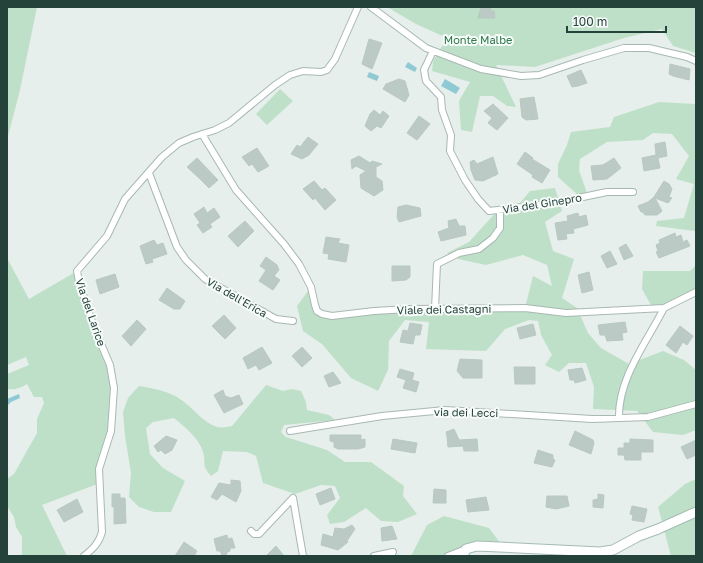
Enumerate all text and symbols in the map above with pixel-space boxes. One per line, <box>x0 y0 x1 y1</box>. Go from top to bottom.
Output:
scale bar <box>567 8 666 34</box>
text: 100 m <box>573 14 607 29</box>
park label: Monte Malbe <box>444 33 512 46</box>
street label: Via del Ginepro <box>501 190 583 216</box>
street label: Via dell'Erica <box>204 274 270 320</box>
street label: Via del Larice <box>73 276 109 348</box>
street label: Viale dei Castagni <box>397 302 491 316</box>
street label: via dei Lecci <box>434 405 498 419</box>

